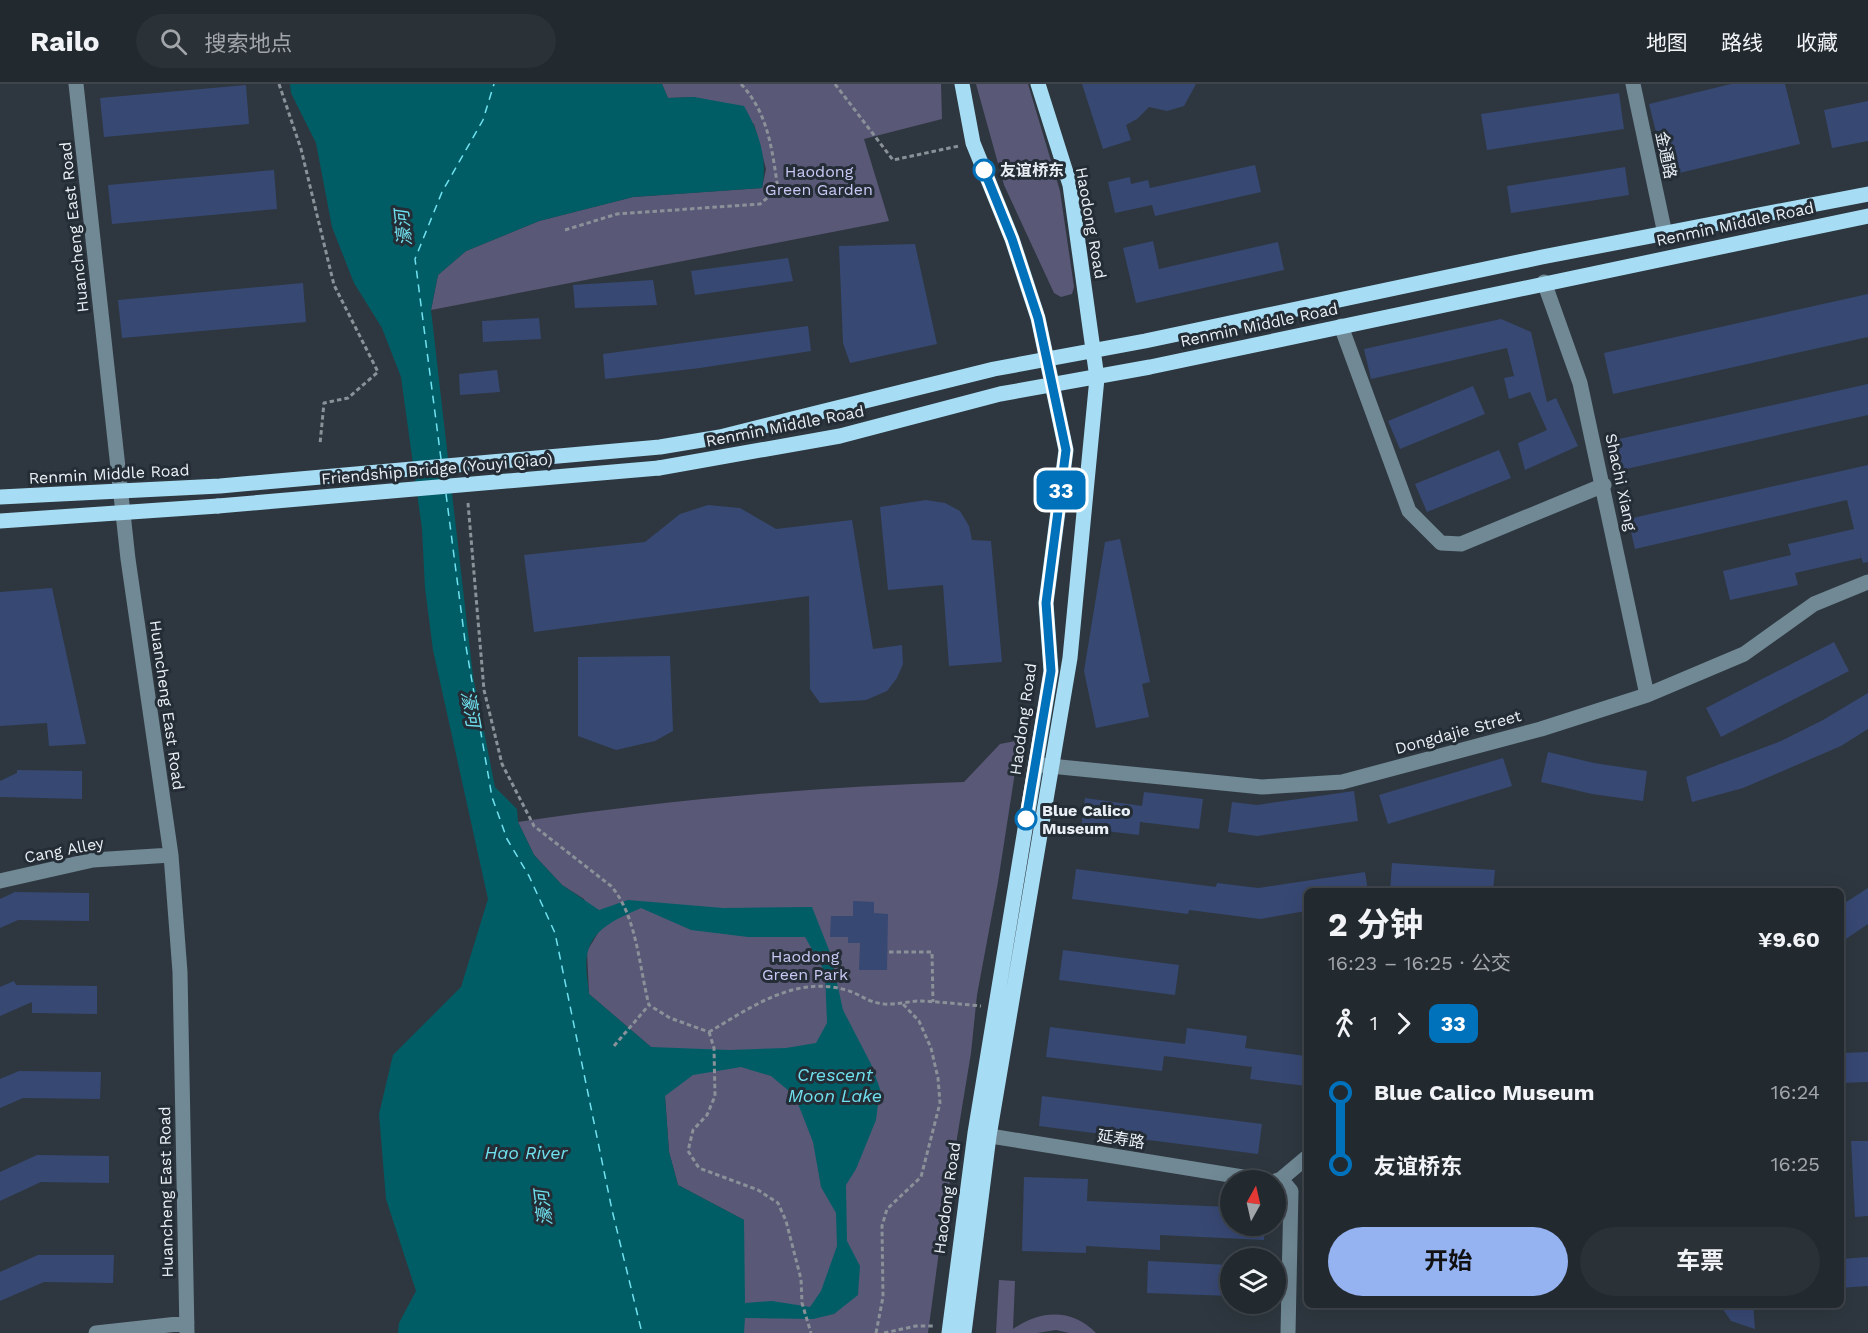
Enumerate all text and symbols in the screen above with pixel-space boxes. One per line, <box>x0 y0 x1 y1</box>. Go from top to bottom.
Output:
search box <box>136 14 556 68</box>
text: Railo <box>30 25 100 58</box>
icon: search <box>157 25 190 58</box>
text: 地图 <box>1646 30 1688 55</box>
text: 路线 <box>1721 30 1763 55</box>
text: 收藏 <box>1796 30 1838 55</box>
text: 搜索地点 <box>205 31 293 56</box>
street label: 金通路 <box>1652 130 1680 180</box>
street label: Huancheng East Road <box>56 141 92 313</box>
marker: 友谊桥东 <box>973 159 995 181</box>
place label: 友谊桥东 <box>1000 161 1064 180</box>
park label: Haodong Green Garden <box>765 162 873 199</box>
street label: Haodong Road <box>1072 166 1110 280</box>
street label: Renmin Middle Road <box>1654 198 1816 250</box>
water label: 濠河 <box>390 206 415 247</box>
street label: Renmin Middle Road <box>1178 299 1340 351</box>
street label: Renmin Middle Road <box>704 401 866 451</box>
street label: Shachi Xiang <box>1601 432 1641 533</box>
street label: Friendship Bridge (Youyi Qiao) <box>320 449 554 489</box>
street label: Renmin Middle Road <box>28 460 190 488</box>
line badge: 33 <box>1034 470 1088 510</box>
text: 33 <box>1049 478 1073 503</box>
street label: Huancheng East Road <box>146 619 188 791</box>
street label: Haodong Road <box>1006 662 1040 776</box>
water label: 濠河 <box>458 689 485 732</box>
street label: Dongdajie Street <box>1393 706 1524 758</box>
place label: Blue Calico Museum <box>1042 801 1131 838</box>
marker: Blue Calico Museum <box>1015 808 1037 830</box>
street label: Cang Alley <box>23 833 106 867</box>
text: 2 分钟 <box>1328 905 1423 944</box>
text: ¥9.60 <box>1758 927 1820 952</box>
park label: Haodong Green Park <box>762 947 848 984</box>
text: 16:23 – 16:25 · 公交 <box>1328 951 1511 975</box>
icon: walk <box>1328 1007 1361 1040</box>
icon: forward <box>1387 1007 1420 1040</box>
text: 1 <box>1370 1011 1378 1035</box>
text: 33 <box>1441 1011 1466 1036</box>
water label: Crescent Moon Lake <box>788 1064 882 1106</box>
text: Blue Calico Museum <box>1374 1080 1594 1105</box>
text: 16:24 <box>1771 1080 1820 1104</box>
street label: Huancheng East Road <box>155 1106 177 1278</box>
street label: 延寿路 <box>1096 1126 1146 1152</box>
street label: Haodong Road <box>930 1141 964 1255</box>
water label: Hao River <box>484 1142 569 1163</box>
text: 16:25 <box>1771 1152 1820 1176</box>
text: 友谊桥东 <box>1374 1154 1462 1179</box>
north arrow <box>1220 1170 1286 1236</box>
map controls <box>1220 1170 1286 1314</box>
water label: 濠河 <box>530 1186 556 1227</box>
button: 开始 <box>1328 1227 1568 1296</box>
button: 车票 <box>1580 1227 1820 1296</box>
button: layers <box>1220 1248 1286 1314</box>

